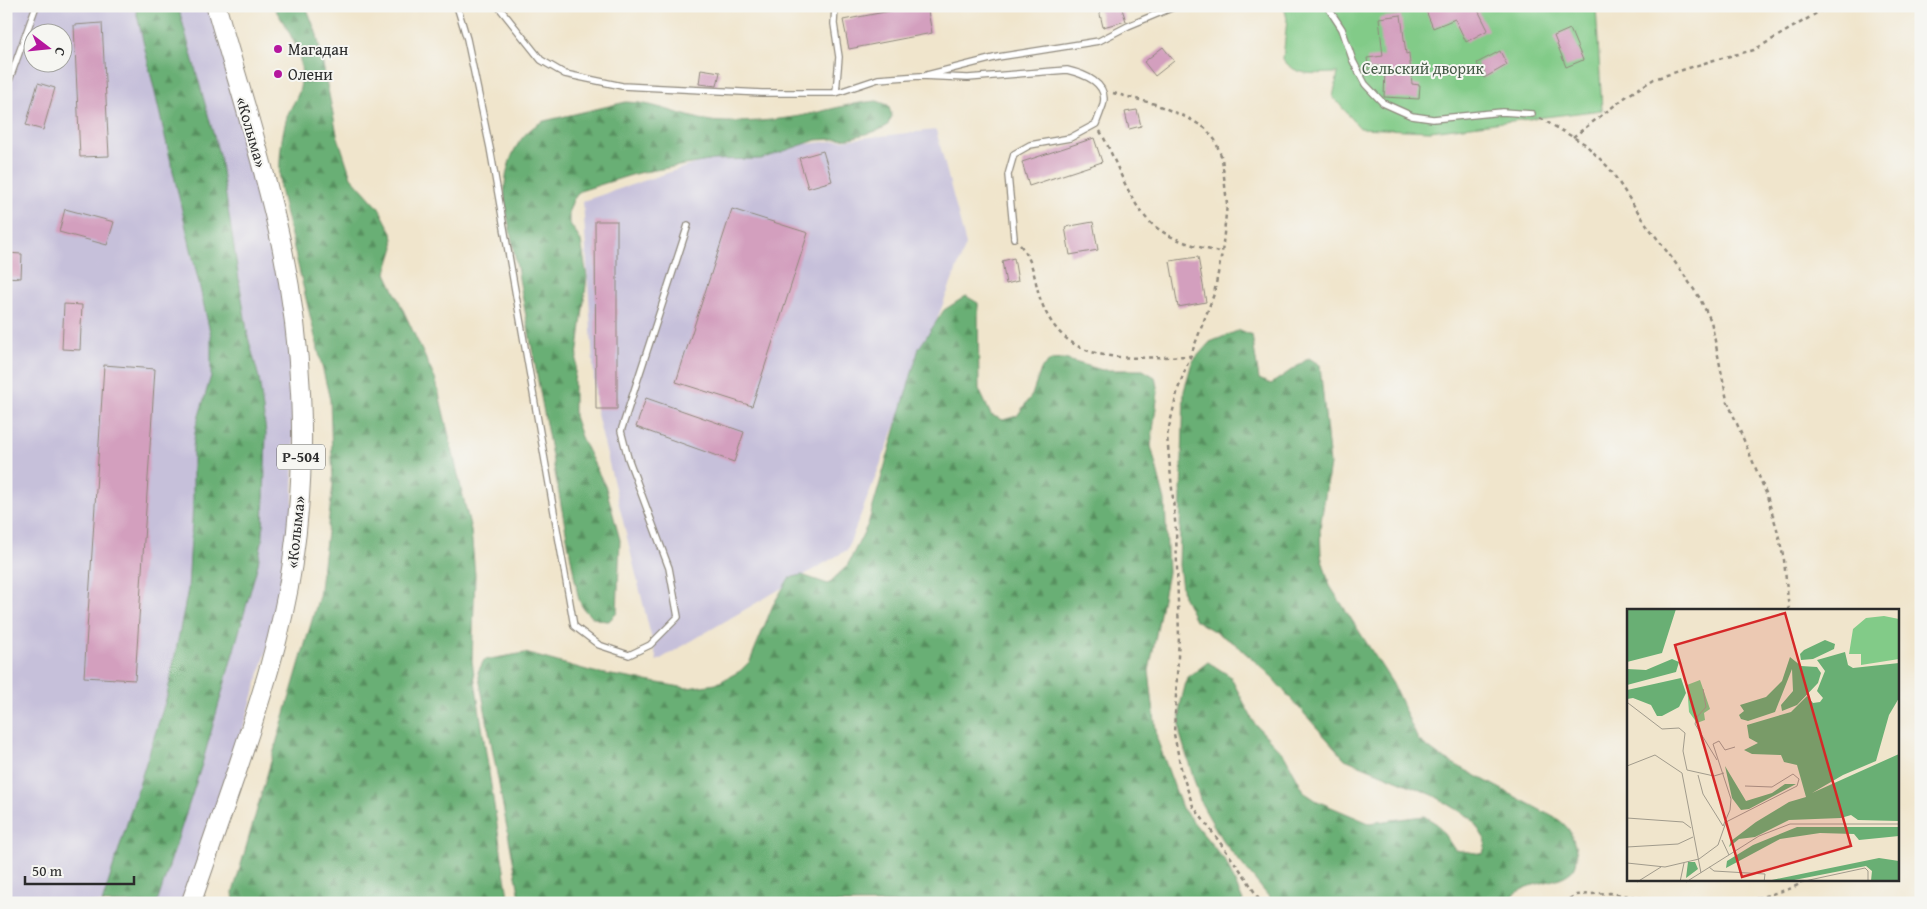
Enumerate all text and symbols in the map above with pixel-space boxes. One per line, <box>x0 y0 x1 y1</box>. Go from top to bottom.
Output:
north arrow <box>22 22 72 72</box>
place label: Магадан <box>288 37 348 61</box>
marker: Магадан <box>272 43 284 55</box>
text: С <box>50 45 71 58</box>
park label: Сельский дворик <box>1362 56 1485 80</box>
place label: Олени <box>288 62 333 86</box>
marker: Олени <box>272 68 284 80</box>
street label: «Колыма» <box>230 94 274 170</box>
road number: Р-504 <box>277 444 325 470</box>
street label: «Колыма» <box>279 494 311 570</box>
inset map <box>1627 609 1900 882</box>
scale bar <box>25 854 134 886</box>
text: 50 m <box>32 860 63 881</box>

